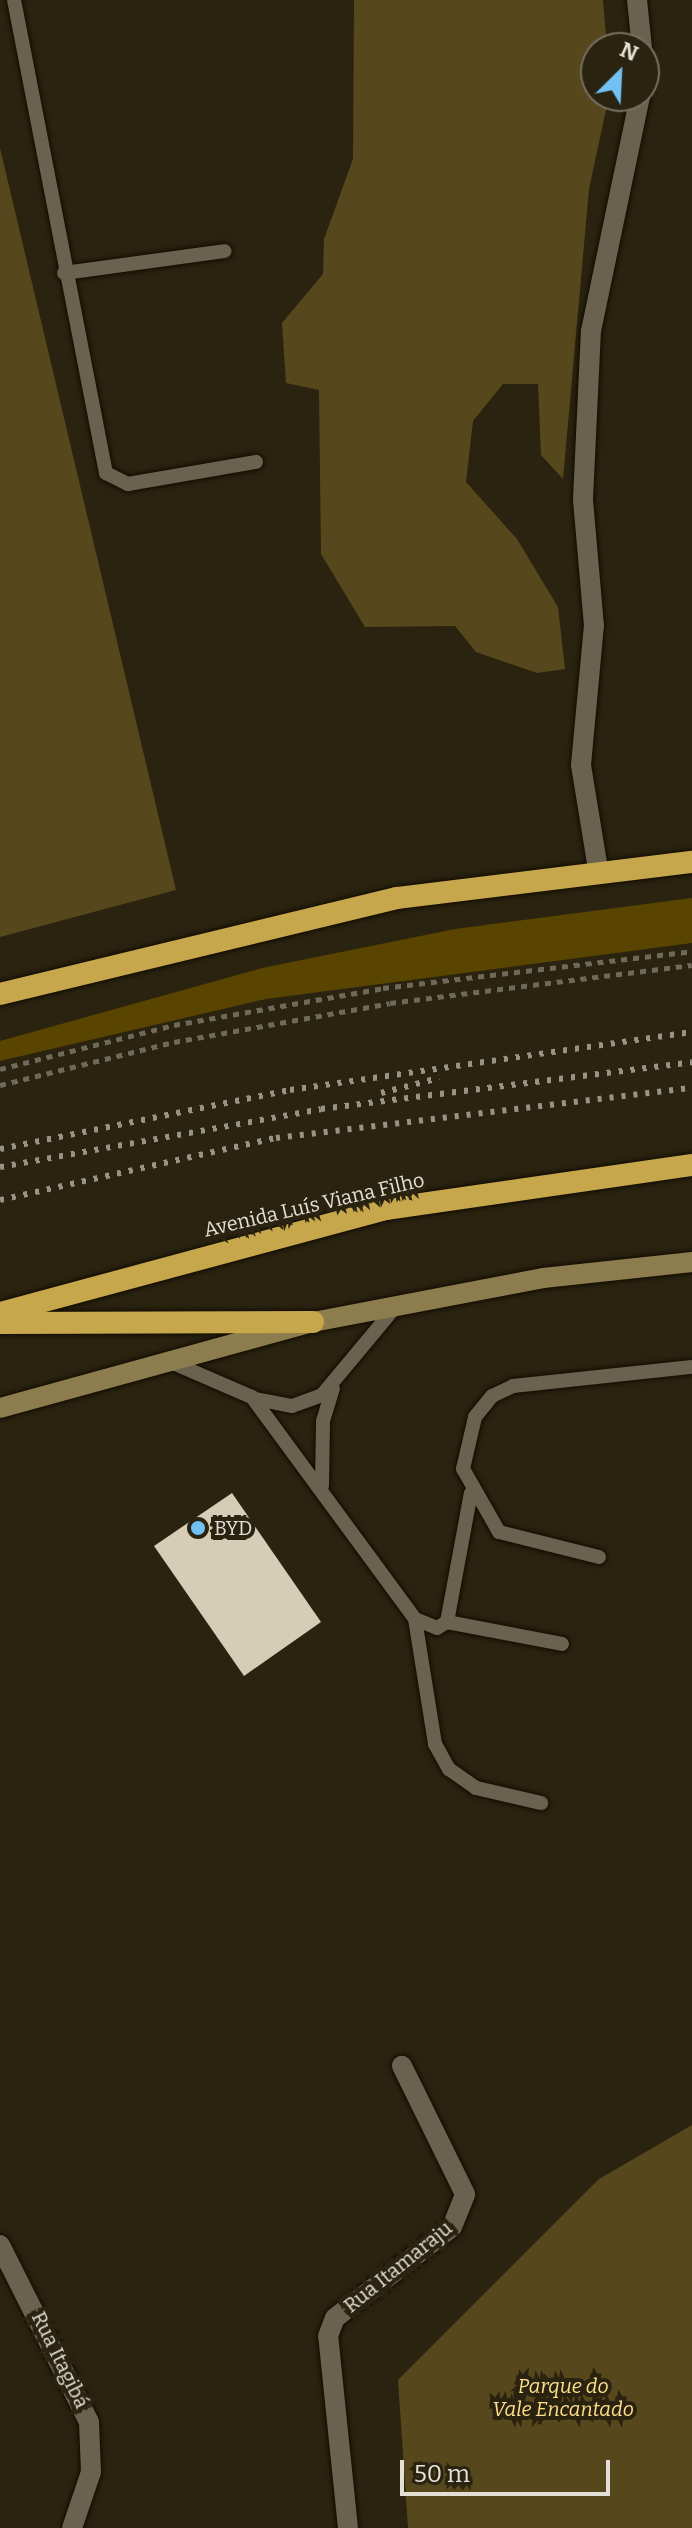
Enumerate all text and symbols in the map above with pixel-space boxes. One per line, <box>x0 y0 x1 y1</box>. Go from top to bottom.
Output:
north arrow <box>580 32 660 112</box>
text: N <box>616 36 642 67</box>
street label: Avenida Luís Viana Filho <box>201 1168 427 1242</box>
place label: BYD <box>214 1516 252 1540</box>
marker: BYD <box>189 1519 207 1537</box>
street label: Rua Itamaraju <box>339 2216 457 2318</box>
street label: Rua Itagibá <box>26 2308 94 2412</box>
park label: Parque do Vale Encantado <box>492 2375 634 2422</box>
scale bar <box>404 2444 614 2494</box>
text: 50 m <box>414 2460 470 2488</box>

